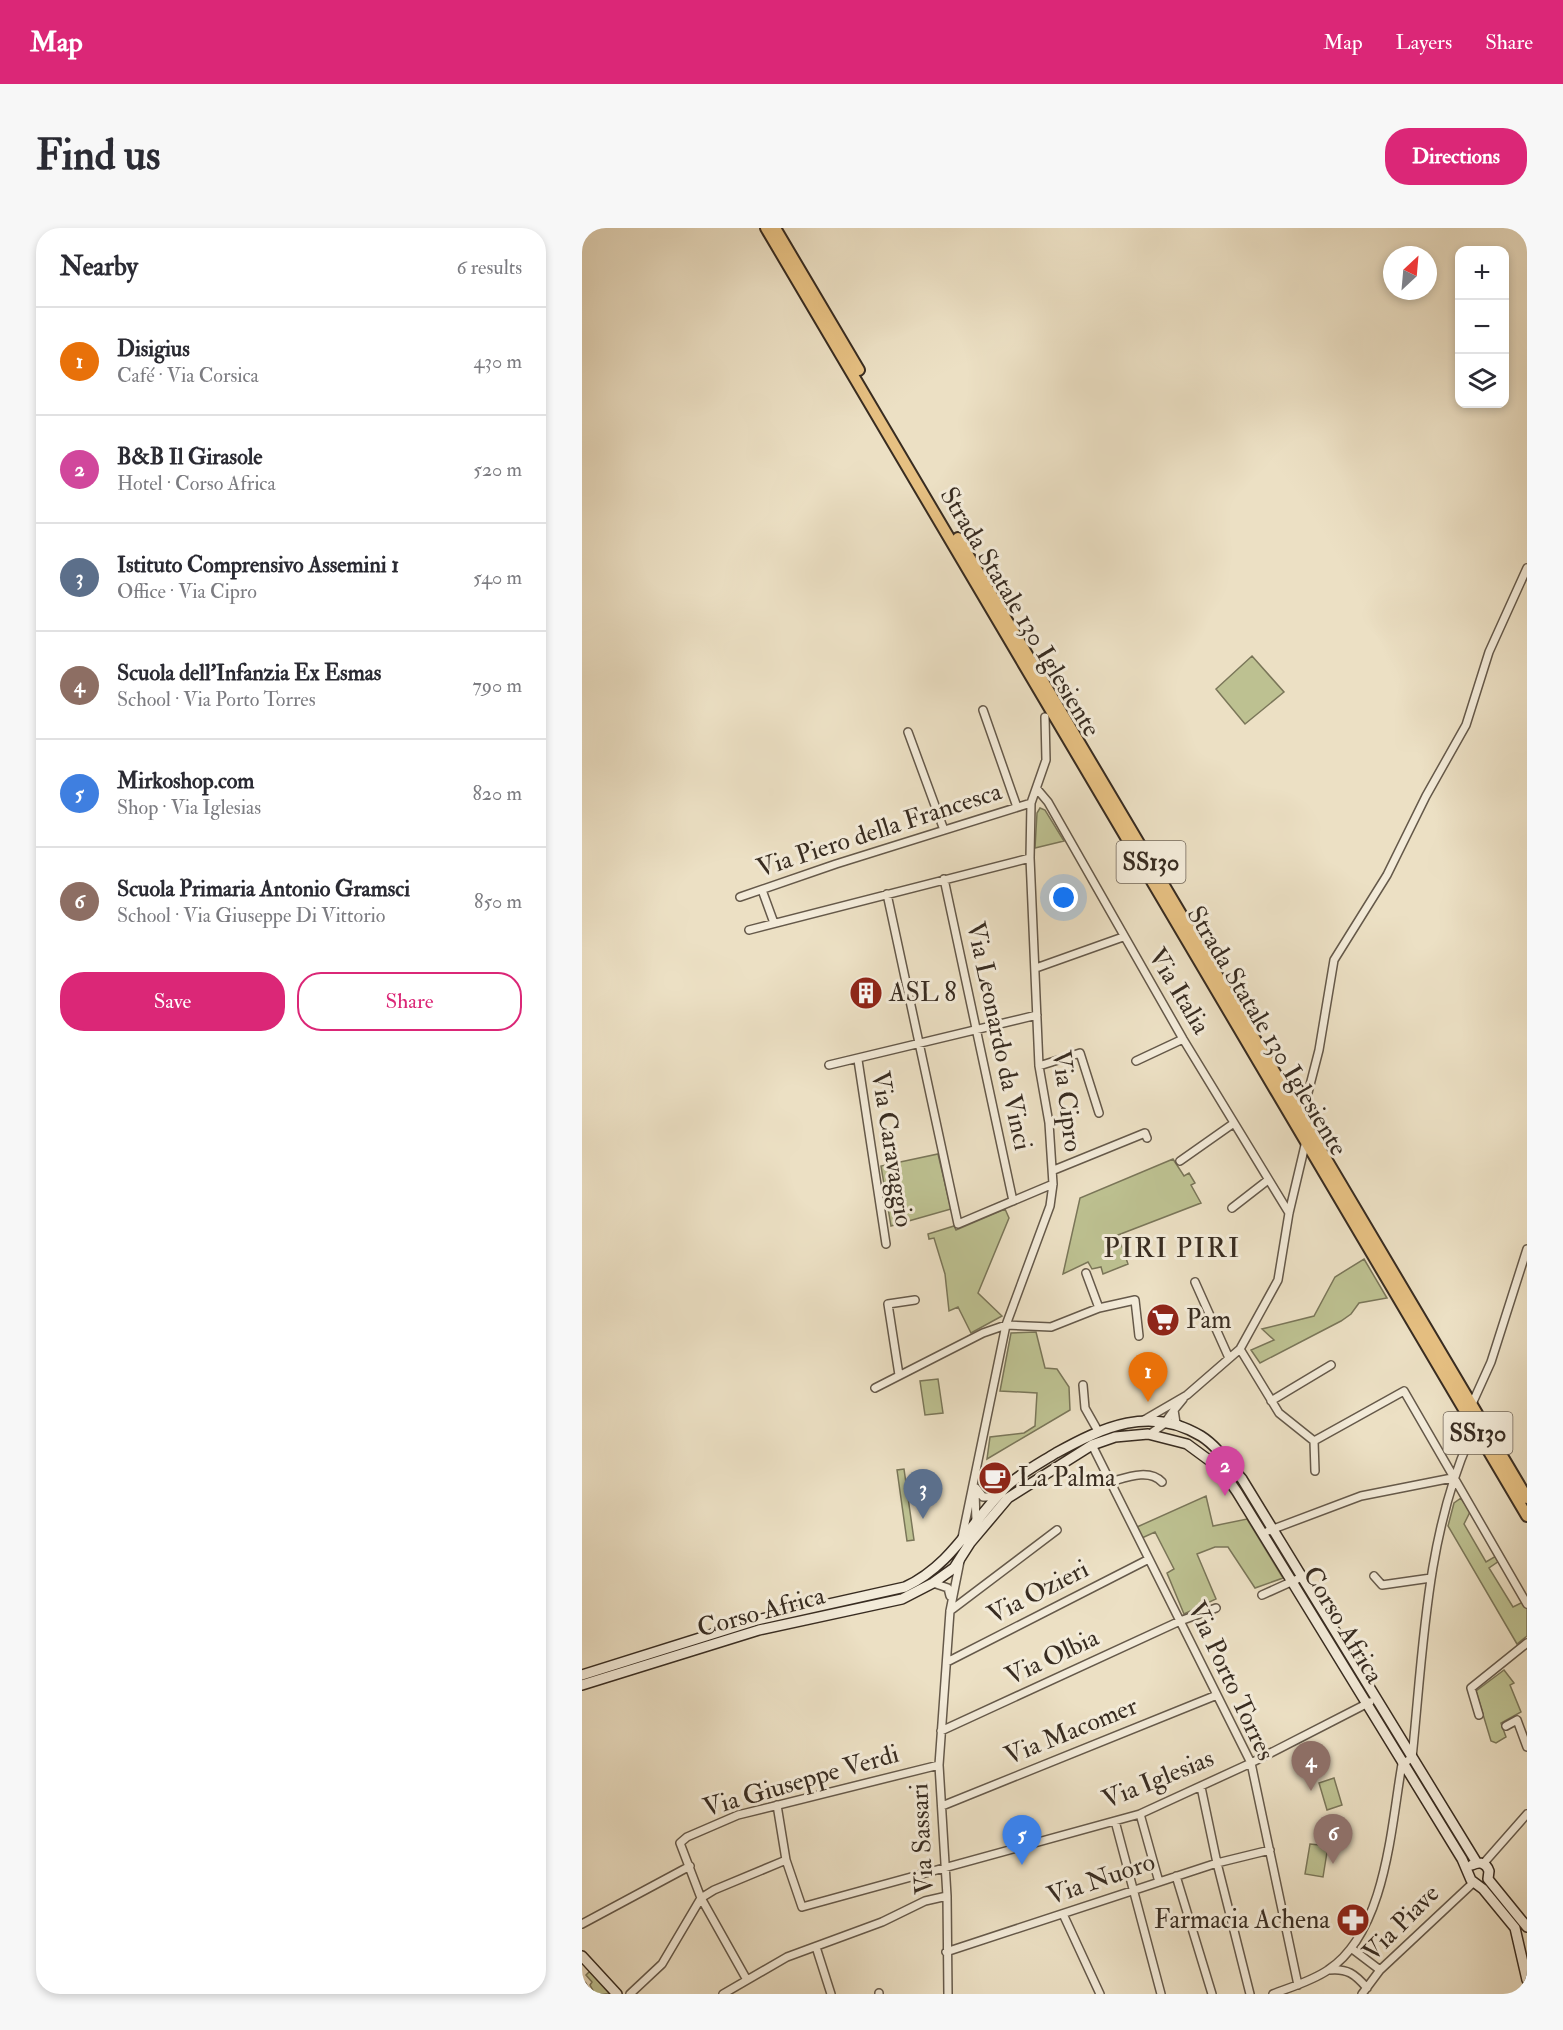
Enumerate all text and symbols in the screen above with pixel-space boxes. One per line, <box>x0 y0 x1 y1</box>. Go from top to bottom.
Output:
text: Map <box>30 25 83 60</box>
text: Map <box>1323 29 1363 56</box>
text: Layers <box>1396 29 1452 56</box>
text: Share <box>1485 29 1533 56</box>
button: Directions <box>1385 128 1527 185</box>
text: Find us <box>36 130 160 182</box>
north arrow <box>1383 246 1437 300</box>
map controls <box>1455 246 1509 408</box>
button: + <box>1455 246 1509 300</box>
text: Nearby <box>60 251 138 283</box>
text: 6 results <box>456 255 522 280</box>
button: − <box>1455 300 1509 354</box>
text: Disigius <box>117 335 190 363</box>
text: 1 <box>76 349 83 374</box>
text: 430 m <box>474 349 522 374</box>
button: layers <box>1455 354 1509 408</box>
text: Café · Via Corsica <box>117 363 259 388</box>
text: B&B Il Girasole <box>117 443 262 471</box>
text: 2 <box>74 457 85 482</box>
text: 520 m <box>473 457 522 482</box>
text: Hotel · Corso Africa <box>117 471 276 496</box>
street label: Strada Statale 130 Iglesiente <box>933 481 1107 743</box>
text: Istituto Comprensivo Assemini 1 <box>117 551 399 579</box>
text: 3 <box>76 565 83 590</box>
text: 540 m <box>473 565 522 590</box>
text: Office · Via Cipro <box>117 579 257 604</box>
text: Scuola dell'Infanzia Ex Esmas <box>117 659 381 687</box>
text: 4 <box>74 673 85 698</box>
text: 790 m <box>473 673 522 698</box>
text: School · Via Porto Torres <box>117 687 316 712</box>
text: Mirkoshop.com <box>117 767 254 795</box>
street label: Via Piero della Francesca <box>752 775 1006 885</box>
text: 5 <box>75 781 84 806</box>
text: 820 m <box>472 781 522 806</box>
text: Shop · Via Iglesias <box>117 795 261 820</box>
road number: SS130 <box>1116 841 1186 883</box>
text: Scuola Primaria Antonio Gramsci <box>117 875 410 903</box>
your location <box>1049 883 1078 912</box>
text: 6 <box>74 889 85 914</box>
text: 850 m <box>474 889 522 914</box>
street label: Strada Statale 130 Iglesiente <box>1180 900 1354 1162</box>
text: School · Via Giuseppe Di Vittorio <box>117 903 385 928</box>
street label: Via Leonardo da Vinci <box>959 919 1039 1153</box>
street label: Via Italia <box>1141 942 1217 1040</box>
button: Save <box>60 972 285 1031</box>
button: Share <box>297 972 522 1031</box>
building icon: ASL 8 <box>848 975 884 1011</box>
place label: ASL 8 <box>888 977 957 1009</box>
street label: Via Cipro <box>1044 1048 1089 1154</box>
street label: Via Caravaggio <box>864 1069 920 1229</box>
district label: PIRI PIRI <box>1103 1231 1241 1266</box>
supermarket icon: Pam <box>1145 1302 1181 1338</box>
place label: Pam <box>1186 1304 1231 1336</box>
pin: 1 <box>1128 1352 1168 1402</box>
road number: SS130 <box>1444 1412 1512 1454</box>
pin: 2 <box>1206 1446 1244 1496</box>
cafe icon: La Palma <box>977 1460 1013 1496</box>
place label: La Palma <box>1018 1462 1116 1494</box>
pin: 3 <box>904 1470 942 1519</box>
street label: Via Ozieri <box>982 1553 1094 1631</box>
street label: Corso Africa <box>1296 1561 1391 1690</box>
street label: Corso Africa <box>694 1580 829 1644</box>
street label: Via Porto Torres <box>1180 1596 1282 1766</box>
street label: Via Olbia <box>1000 1621 1104 1692</box>
street label: Via Macomer <box>1000 1690 1142 1772</box>
street label: Via Giuseppe Verdi <box>699 1738 903 1825</box>
street label: Via Iglesias <box>1098 1742 1219 1816</box>
pin: 4 <box>1292 1742 1330 1791</box>
street label: Via Sassari <box>903 1782 941 1896</box>
pin: 6 <box>1314 1814 1353 1864</box>
pin: 5 <box>1002 1816 1042 1865</box>
street label: Via Nuoro <box>1043 1846 1159 1912</box>
street label: Via Piave <box>1356 1878 1446 1968</box>
pharmacy icon: Farmacia Achena <box>1335 1902 1371 1938</box>
place label: Farmacia Achena <box>1154 1904 1330 1936</box>

